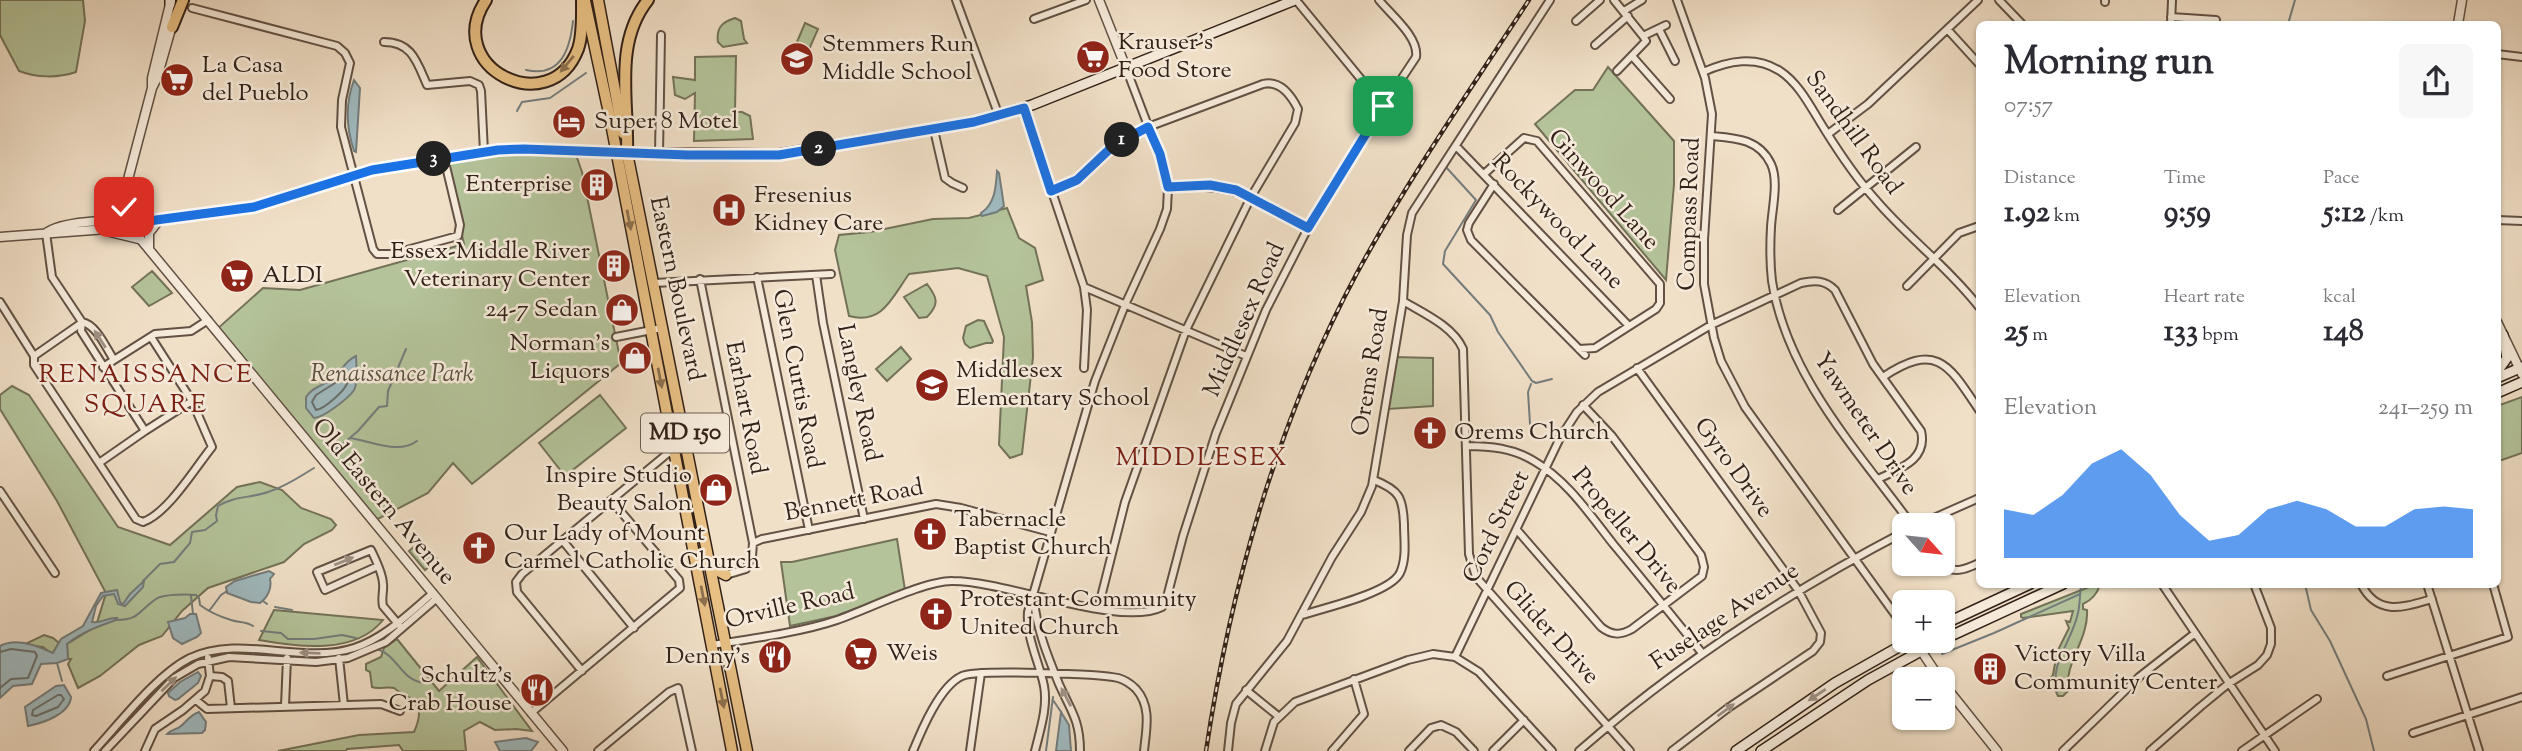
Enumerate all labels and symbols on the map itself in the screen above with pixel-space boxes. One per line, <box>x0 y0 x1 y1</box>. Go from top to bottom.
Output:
place label: Krauser's Food Store <box>1118 26 1232 88</box>
place label: Stemmers Run Middle School <box>822 28 974 90</box>
supermarket icon: Krauser's Food Store <box>1074 38 1112 76</box>
school or university icon: Stemmers Run Middle School <box>778 40 816 78</box>
place label: La Casa del Pueblo <box>202 49 309 111</box>
one-way arrow <box>560 56 575 73</box>
supermarket icon: La Casa del Pueblo <box>158 61 196 99</box>
street label: Sandhill Road <box>1796 64 1910 202</box>
pin <box>1353 76 1413 136</box>
hotel icon: Super 8 Motel <box>550 103 588 141</box>
place label: Super 8 Motel <box>594 105 739 139</box>
pin: 1 <box>1104 122 1140 158</box>
street label: Ginwood Lane <box>1539 122 1667 258</box>
pin: 2 <box>802 132 836 166</box>
street label: Compass Road <box>1670 136 1710 291</box>
pin: 3 <box>416 142 452 176</box>
street label: Rockywood Lane <box>1483 146 1631 298</box>
building icon: Enterprise <box>578 166 616 204</box>
place label: Enterprise <box>465 168 572 202</box>
pin <box>94 177 154 237</box>
place label: Fresenius Kidney Care <box>754 179 883 241</box>
hospital icon: Fresenius Kidney Care <box>710 191 748 229</box>
street label: Eastern Boulevard <box>640 194 712 385</box>
one-way arrow <box>624 209 635 231</box>
place label: Essex-Middle River Veterinary Center <box>391 235 590 297</box>
street label: Middlesex Road <box>1196 237 1294 403</box>
building icon: Essex-Middle River Veterinary Center <box>595 247 633 285</box>
supermarket icon: ALDI <box>218 257 256 295</box>
place label: ALDI <box>262 259 323 293</box>
street label: Glen Curtis Road <box>763 286 831 472</box>
shop icon: 24-7 Sedan <box>603 291 641 329</box>
place label: 24-7 Sedan <box>485 293 598 327</box>
street label: Orems Road <box>1344 305 1398 438</box>
street label: Langley Road <box>827 321 889 465</box>
place label: Norman's Liquors <box>510 327 610 389</box>
one-way arrow <box>93 330 107 348</box>
street label: Earhart Road <box>715 338 775 478</box>
shop icon: Norman's Liquors <box>616 339 654 377</box>
street label: Yawmeter Drive <box>1804 346 1926 502</box>
place label: Middlesex Elementary School <box>956 354 1150 416</box>
district label: RENAISSANCE SQUARE <box>38 357 254 424</box>
park label: Renaissance Park <box>310 358 474 392</box>
school or university icon: Middlesex Elementary School <box>913 366 951 404</box>
one-way arrow <box>655 367 666 389</box>
street label: Old Eastern Avenue <box>303 411 463 593</box>
street label: Gyro Drive <box>1685 411 1781 525</box>
road number: MD 150 <box>641 414 729 452</box>
church icon: Orems Church <box>1411 414 1449 452</box>
place label: Orems Church <box>1454 416 1610 450</box>
district label: MIDDLESEX <box>1115 440 1289 477</box>
place label: Inspire Studio Beauty Salon <box>545 459 692 521</box>
street label: Propeller Drive <box>1563 460 1689 602</box>
street label: Cord Street <box>1455 465 1539 589</box>
shop icon: Inspire Studio Beauty Salon <box>697 471 735 509</box>
street label: Bennett Road <box>782 471 927 531</box>
place label: Tabernacle Baptist Church <box>954 503 1112 565</box>
north arrow <box>1892 513 1955 576</box>
church icon: Tabernacle Baptist Church <box>911 515 949 553</box>
place label: Our Lady of Mount Carmel Catholic Church <box>504 517 760 579</box>
church icon: Our Lady of Mount Carmel Catholic Church <box>460 529 498 567</box>
one-way arrow <box>334 555 355 566</box>
street label: Fuselage Avenue <box>1644 555 1806 679</box>
street label: Glider Drive <box>1495 574 1607 692</box>
street label: Orville Road <box>722 575 859 638</box>
place label: Protestant Community United Church <box>960 583 1197 645</box>
one-way arrow <box>697 585 708 607</box>
church icon: Protestant Community United Church <box>917 595 955 633</box>
supermarket icon: Weis <box>842 635 880 673</box>
place label: Weis <box>886 637 938 671</box>
restaurant icon: Denny's <box>756 638 794 676</box>
place label: Victory Villa Community Center <box>2014 638 2217 700</box>
place label: Denny's <box>665 640 750 674</box>
one-way arrow <box>298 648 320 659</box>
building icon: Victory Villa Community Center <box>1971 650 2009 688</box>
place label: Schultz's Crab House <box>388 659 512 721</box>
restaurant icon: Schultz's Crab House <box>518 671 556 709</box>
one-way arrow <box>160 677 177 693</box>
one-way arrow <box>717 687 728 709</box>
one-way arrow <box>1060 687 1072 707</box>
one-way arrow <box>1808 688 1826 702</box>
one-way arrow <box>1717 703 1735 717</box>

